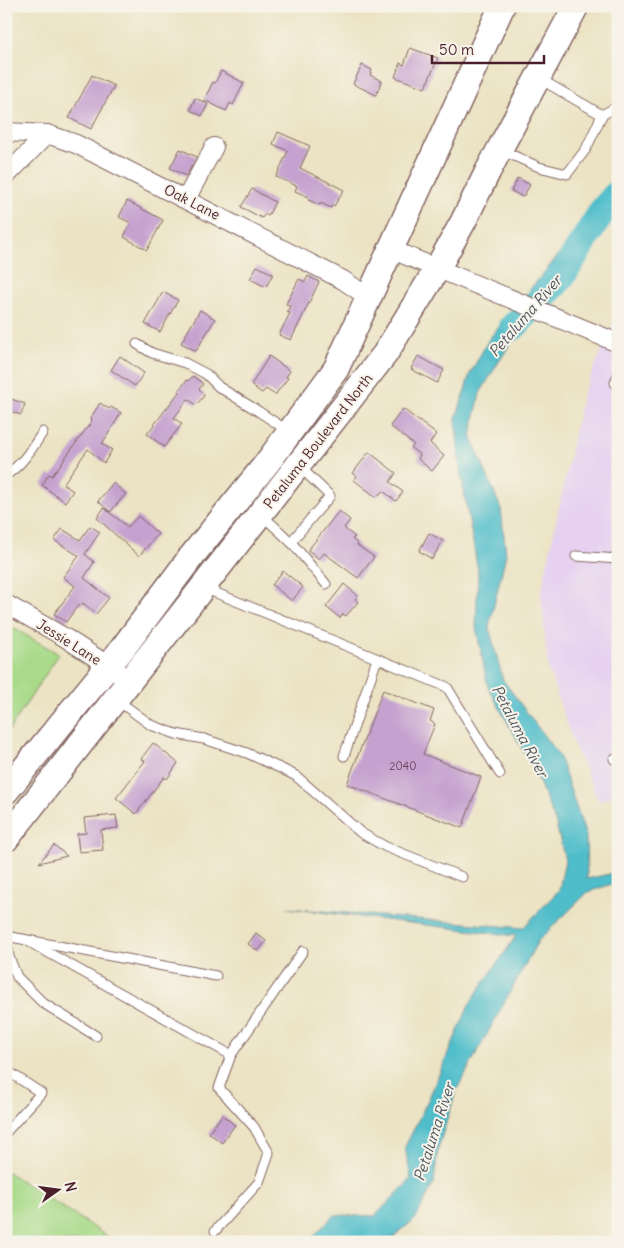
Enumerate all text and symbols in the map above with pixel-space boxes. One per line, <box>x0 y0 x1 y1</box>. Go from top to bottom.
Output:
scale bar <box>432 32 544 64</box>
text: 50 m <box>439 40 474 59</box>
street label: Oak Lane <box>161 180 223 224</box>
water label: Petaluma River <box>484 270 567 361</box>
street label: Petaluma Boulevard North <box>260 370 376 512</box>
street label: Jessie Lane <box>33 615 105 669</box>
water label: Petaluma River <box>488 682 553 782</box>
house number: 2040 <box>390 759 416 773</box>
water label: Petaluma River <box>409 1079 459 1183</box>
north arrow <box>32 1166 82 1216</box>
text: N <box>61 1180 81 1194</box>

